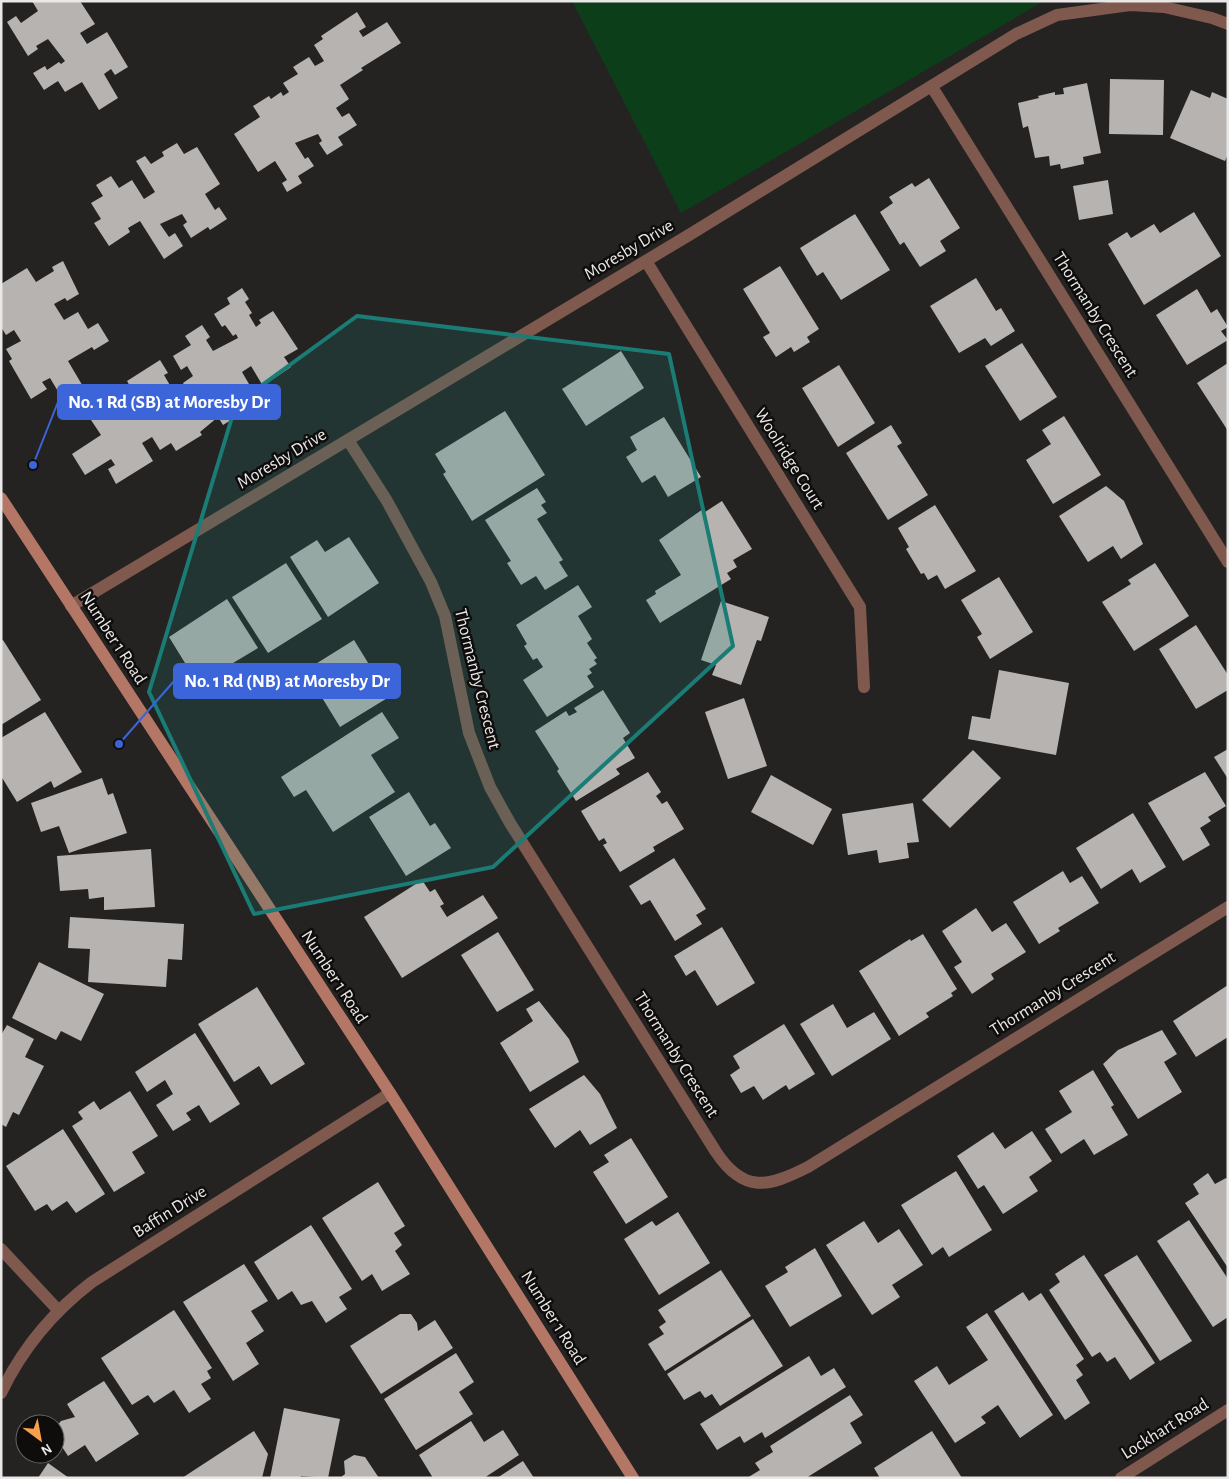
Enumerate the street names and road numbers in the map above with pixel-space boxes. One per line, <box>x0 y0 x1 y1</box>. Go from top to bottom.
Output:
street label: Moresby Drive <box>581 216 677 284</box>
street label: Thormanby Crescent <box>1049 249 1141 381</box>
street label: Woolridge Court <box>751 405 827 513</box>
street label: Moresby Drive <box>234 425 330 493</box>
street label: Number 1 Road <box>76 588 150 688</box>
street label: Thormanby Crescent <box>451 607 503 751</box>
street label: Number 1 Road <box>297 927 371 1027</box>
street label: Thormanby Crescent <box>987 948 1119 1040</box>
street label: Thormanby Crescent <box>630 989 722 1121</box>
street label: Baffin Drive <box>130 1182 210 1242</box>
street label: Number 1 Road <box>517 1268 589 1368</box>
street label: Lockhart Road <box>1118 1395 1212 1463</box>

